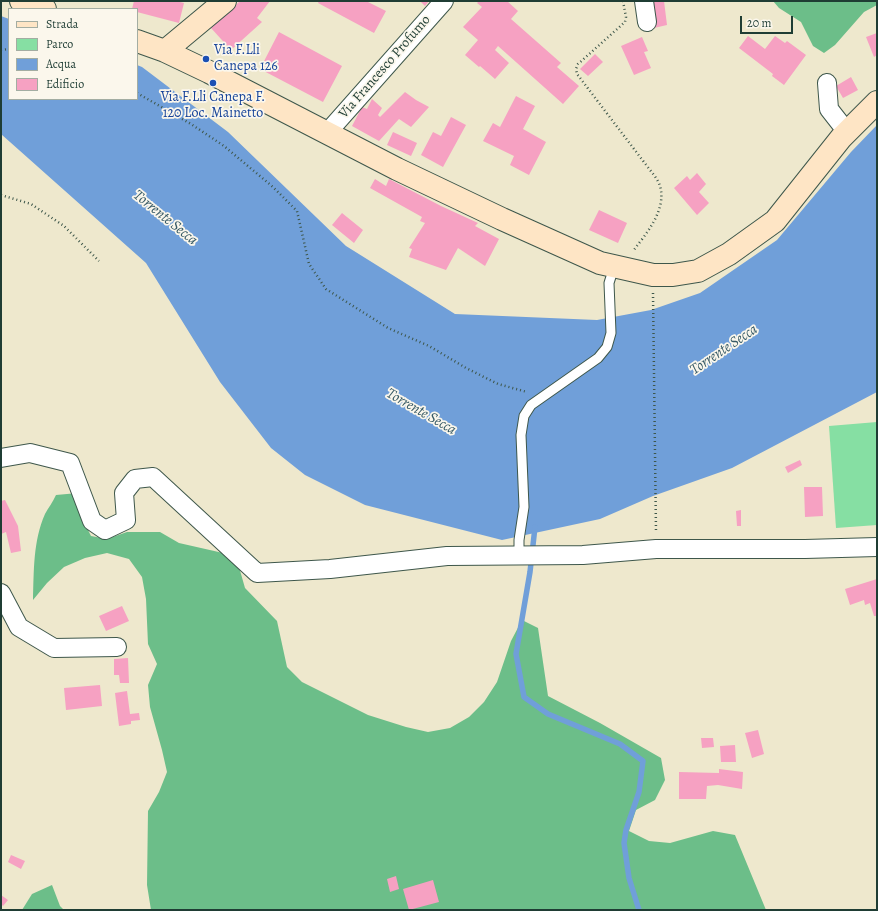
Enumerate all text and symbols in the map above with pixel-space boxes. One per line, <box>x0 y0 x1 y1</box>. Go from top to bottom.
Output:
legend <box>8 8 138 100</box>
scale bar <box>742 8 795 34</box>
street label: Via Francesco Profumo <box>336 12 434 122</box>
text: 20 m <box>747 15 771 31</box>
text: Strada <box>46 16 78 32</box>
text: Parco <box>46 36 73 52</box>
place label: Via F.Lli Canepa 126 <box>214 43 278 76</box>
marker: Via F.Lli Canepa 126 <box>201 54 211 64</box>
text: Acqua <box>46 56 76 72</box>
text: Edificio <box>46 76 84 92</box>
marker: Via F.Lli Canepa F. 120 Loc. Mainetto <box>208 78 218 88</box>
place label: Via F.Lli Canepa F. 120 Loc. Mainetto <box>161 90 265 122</box>
water label: Torrente Secca <box>129 187 201 249</box>
water label: Torrente Secca <box>687 321 761 379</box>
water label: Torrente Secca <box>383 385 459 439</box>

